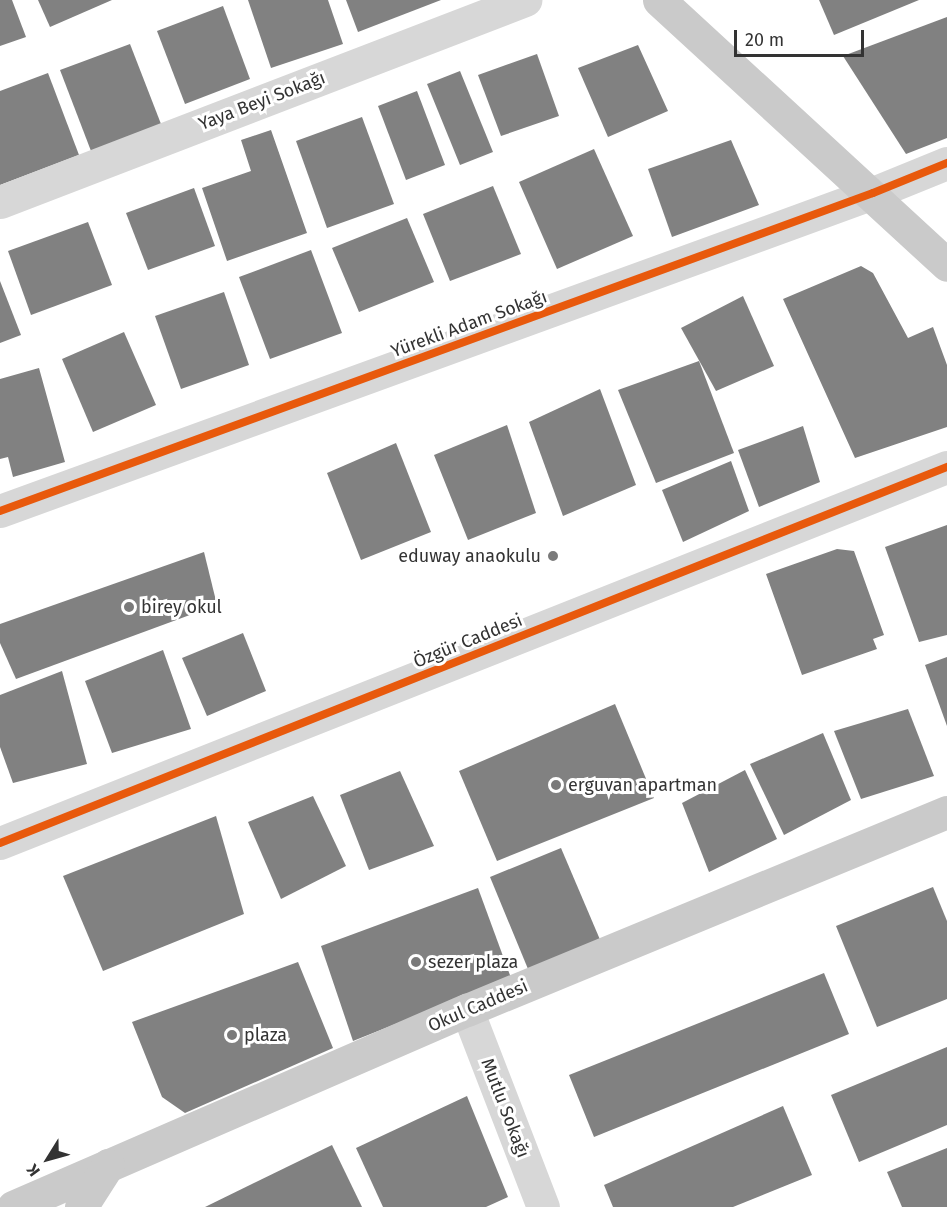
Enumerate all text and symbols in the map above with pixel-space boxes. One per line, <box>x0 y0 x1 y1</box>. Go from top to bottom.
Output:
scale bar <box>737 18 868 56</box>
text: 20 m <box>745 29 784 51</box>
street label: Yaya Beyi Sokağı <box>196 67 328 135</box>
street label: Yürekli Adam Sokağı <box>388 286 550 362</box>
place label: eduway anaokulu <box>398 545 541 567</box>
marker: eduway anaokulu <box>546 549 560 563</box>
place label: birey okul <box>141 596 222 618</box>
marker: birey okul <box>122 600 136 614</box>
street label: Özgür Caddesi <box>410 609 526 673</box>
place label: erguvan apartman <box>568 774 717 796</box>
marker: erguvan apartman <box>549 778 563 792</box>
place label: sezer plaza <box>428 951 518 973</box>
marker: sezer plaza <box>409 955 423 969</box>
street label: Okul Caddesi <box>425 975 531 1037</box>
place label: plaza <box>244 1024 287 1046</box>
marker: plaza <box>225 1028 239 1042</box>
street label: Mutlu Sokağı <box>476 1055 534 1161</box>
north arrow <box>18 1129 78 1189</box>
text: K <box>23 1160 44 1180</box>

